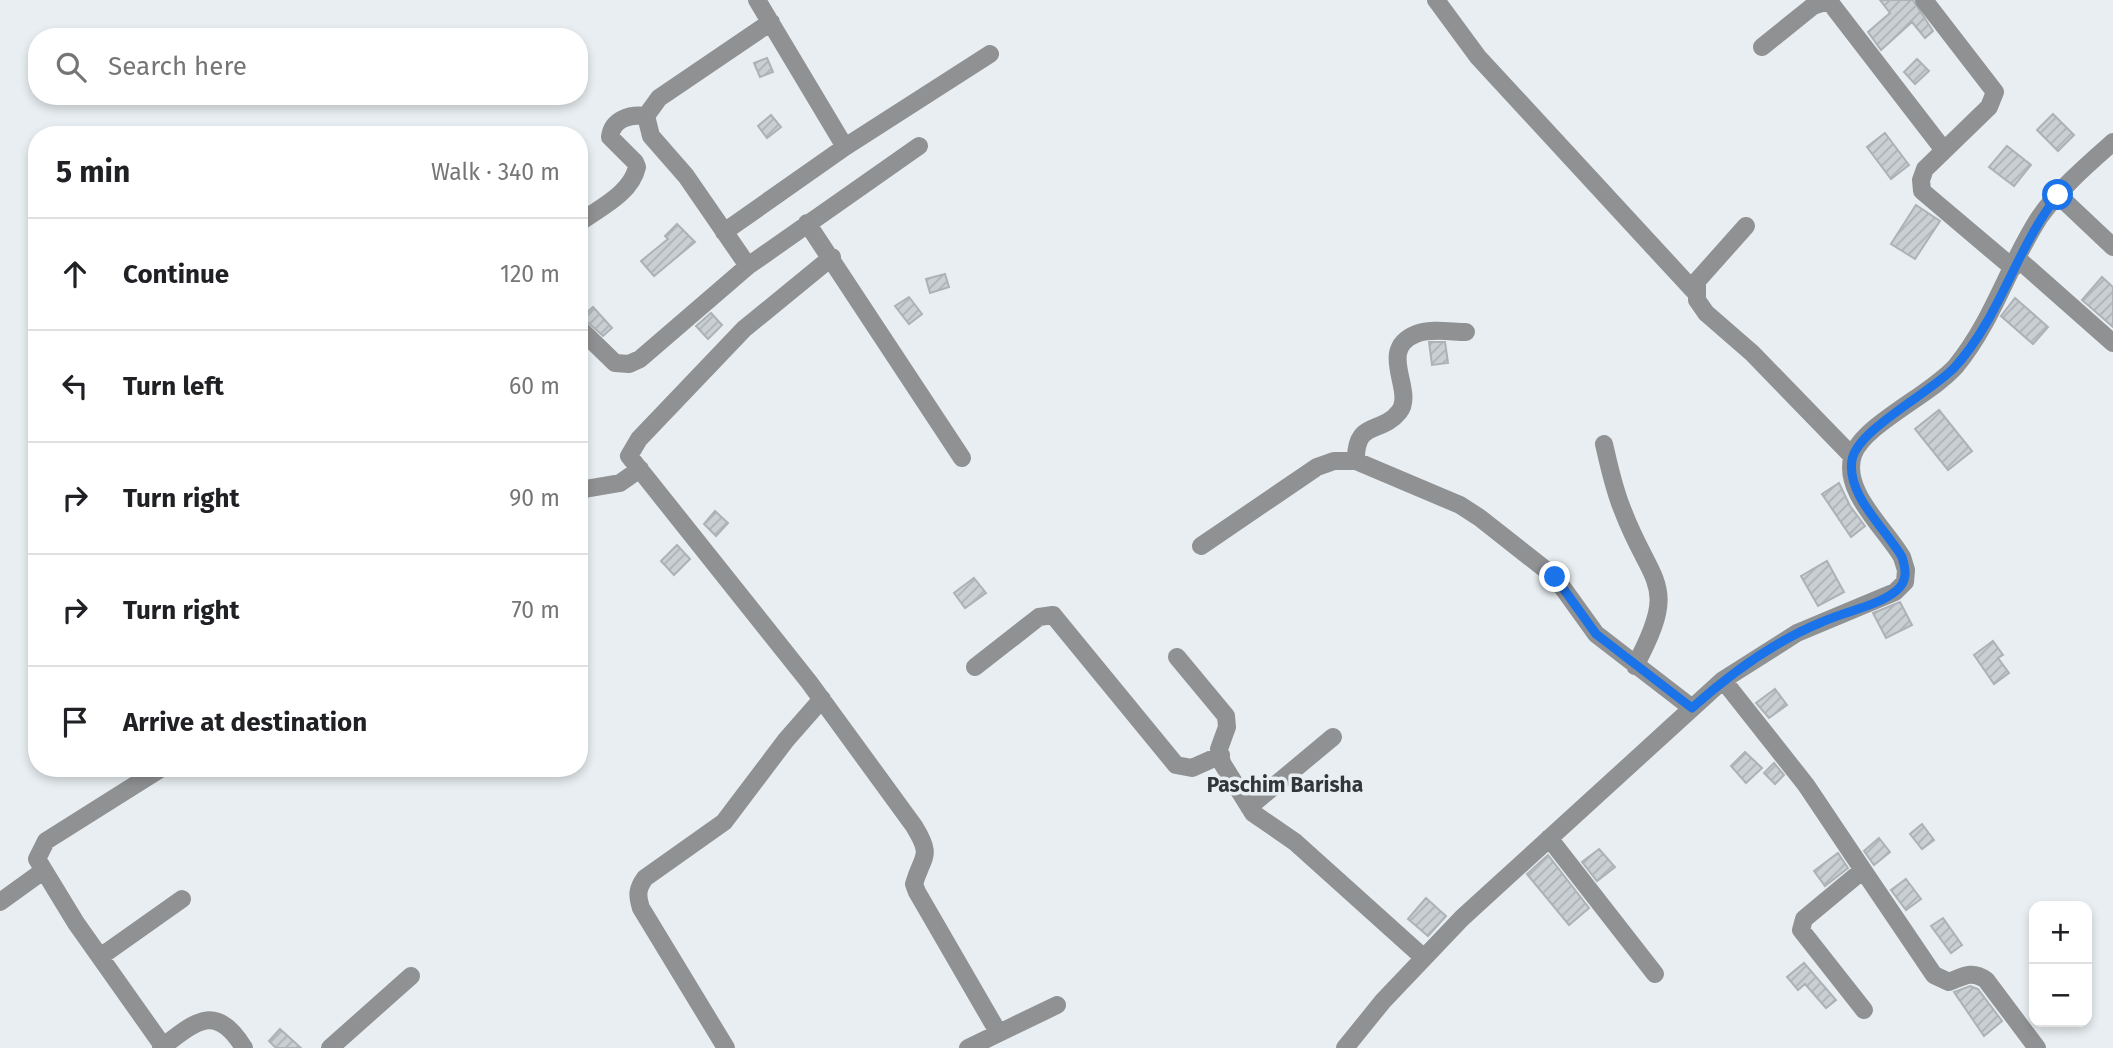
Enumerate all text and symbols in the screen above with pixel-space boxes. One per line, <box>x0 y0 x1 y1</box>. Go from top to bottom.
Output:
search box <box>28 28 588 105</box>
icon: search <box>52 48 90 86</box>
text: Search here <box>108 51 247 82</box>
text: 5 min <box>56 154 130 190</box>
text: Walk · 340 m <box>431 158 560 186</box>
route start <box>2042 179 2073 210</box>
icon: ahead <box>56 255 94 293</box>
text: Continue <box>123 259 229 290</box>
text: 120 m <box>500 260 560 288</box>
icon: left <box>56 367 94 405</box>
text: Turn left <box>123 371 224 402</box>
text: 60 m <box>509 372 560 400</box>
icon: right <box>56 479 94 517</box>
text: Turn right <box>123 483 240 514</box>
text: 90 m <box>509 484 560 512</box>
route end <box>1539 561 1570 592</box>
icon: right <box>56 591 94 629</box>
text: Turn right <box>123 595 240 626</box>
text: 70 m <box>511 596 560 624</box>
icon: arrive <box>56 703 94 741</box>
text: Arrive at destination <box>123 707 367 738</box>
district label: Paschim Barisha <box>1207 772 1363 798</box>
map controls <box>2029 901 2092 1027</box>
button: + <box>2029 901 2092 964</box>
button: − <box>2029 964 2092 1027</box>

